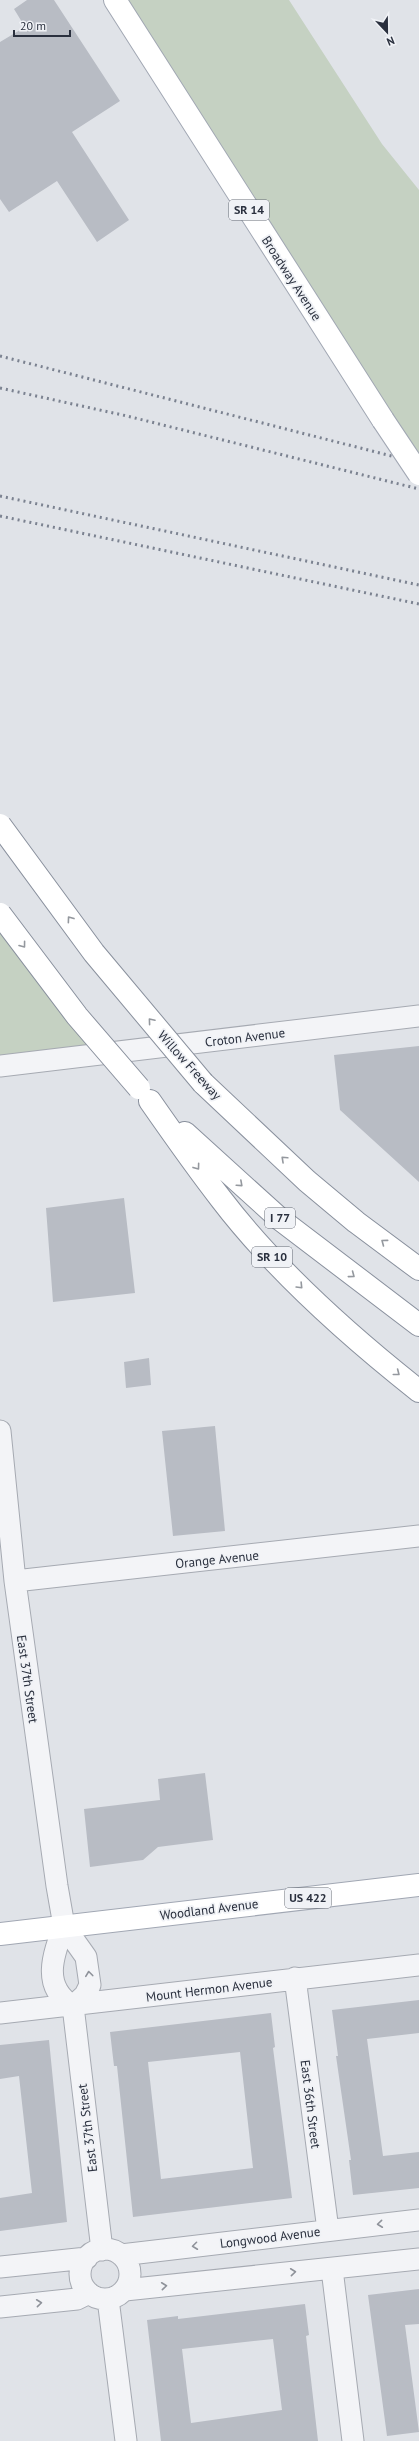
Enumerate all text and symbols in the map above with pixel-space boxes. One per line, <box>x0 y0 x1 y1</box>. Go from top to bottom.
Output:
scale bar <box>14 12 70 38</box>
north arrow <box>367 12 407 52</box>
text: 20 m <box>20 18 46 33</box>
text: N <box>385 33 397 49</box>
road number: SR 14 <box>229 200 269 220</box>
street label: Broadway Avenue <box>258 233 325 324</box>
one-way arrow <box>68 917 75 924</box>
one-way arrow <box>19 940 26 947</box>
one-way arrow <box>148 1018 155 1025</box>
street label: Croton Avenue <box>204 1024 286 1051</box>
street label: Willow Freeway <box>154 1027 225 1104</box>
one-way arrow <box>281 1156 289 1164</box>
one-way arrow <box>192 1162 199 1169</box>
one-way arrow <box>235 1179 243 1187</box>
road number: I 77 <box>265 1208 295 1228</box>
one-way arrow <box>381 1240 388 1247</box>
road number: SR 10 <box>252 1247 292 1267</box>
one-way arrow <box>347 1271 354 1278</box>
one-way arrow <box>295 1281 303 1289</box>
one-way arrow <box>392 1368 399 1375</box>
street label: Orange Avenue <box>174 1547 260 1572</box>
street label: East 37th Street <box>13 1634 42 1725</box>
road number: US 422 <box>285 1888 331 1908</box>
street label: Woodland Avenue <box>159 1895 259 1924</box>
one-way arrow <box>84 1971 93 1977</box>
street label: Mount Hermon Avenue <box>145 1973 273 2006</box>
street label: East 36th Street <box>297 2059 324 2150</box>
street label: East 37th Street <box>74 2082 101 2173</box>
one-way arrow <box>377 2219 383 2228</box>
street label: Longwood Avenue <box>219 2223 321 2252</box>
one-way arrow <box>192 2241 199 2250</box>
one-way arrow <box>290 2268 296 2277</box>
one-way arrow <box>161 2281 167 2290</box>
one-way arrow <box>36 2299 42 2308</box>

